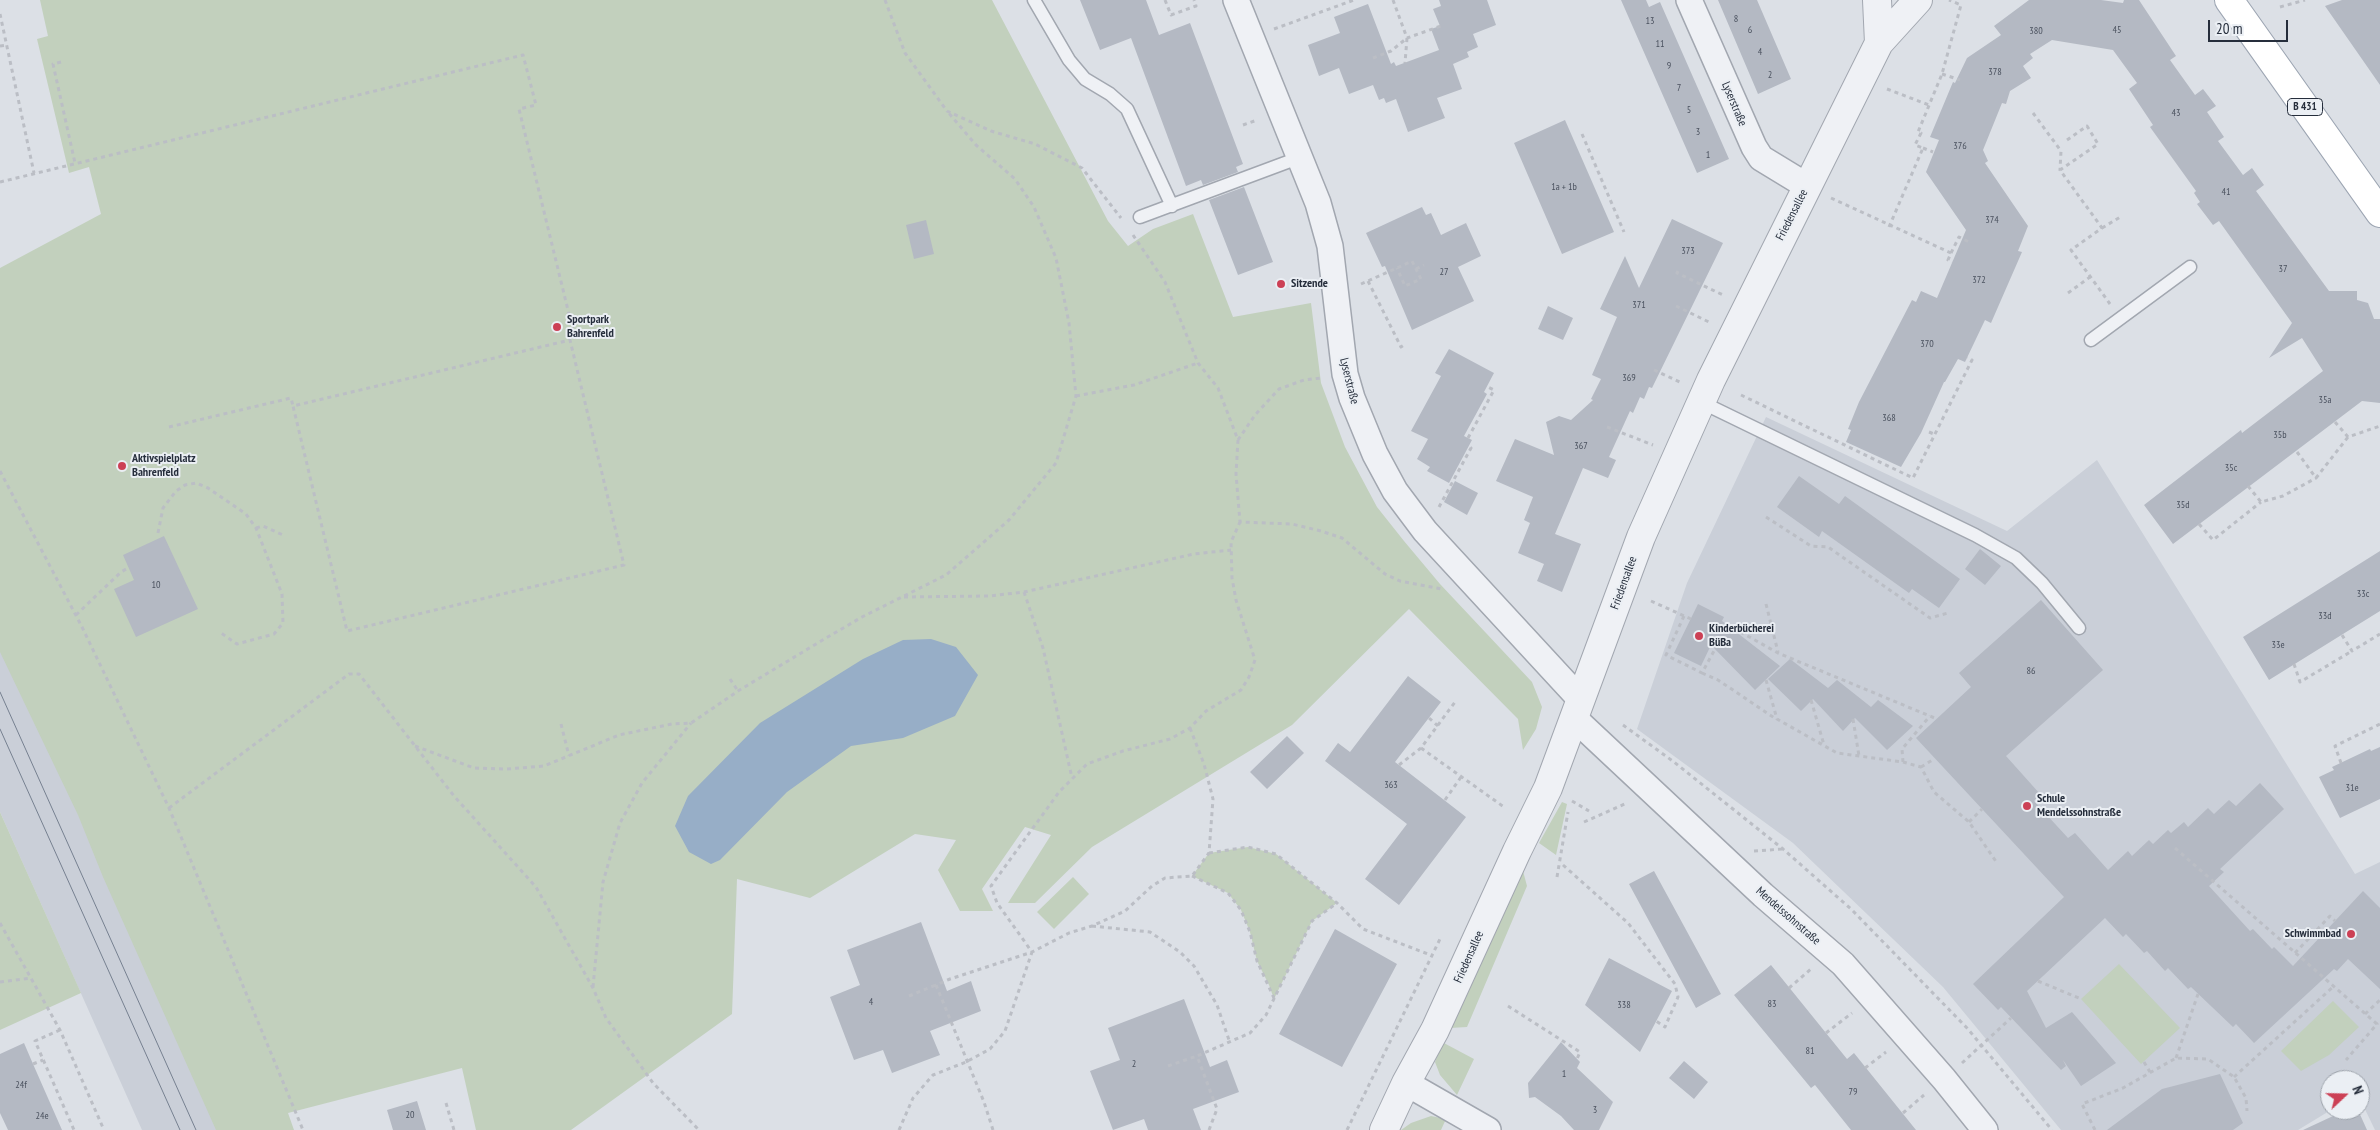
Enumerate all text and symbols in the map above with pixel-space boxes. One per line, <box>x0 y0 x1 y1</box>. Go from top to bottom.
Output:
scale bar <box>2210 10 2290 42</box>
house number: 8 <box>1734 13 1738 25</box>
house number: 13 <box>1646 15 1654 27</box>
text: 20 m <box>2216 19 2242 38</box>
house number: 6 <box>1748 24 1752 36</box>
house number: 45 <box>2113 24 2121 36</box>
house number: 380 <box>2029 25 2043 37</box>
house number: 11 <box>1656 38 1664 50</box>
house number: 4 <box>1758 46 1762 58</box>
house number: 9 <box>1667 60 1671 72</box>
house number: 378 <box>1988 66 2002 78</box>
house number: 2 <box>1768 69 1772 81</box>
street label: Lyserstraße <box>1718 79 1750 129</box>
house number: 7 <box>1677 82 1681 94</box>
road number: B 431 <box>2288 98 2322 115</box>
house number: 5 <box>1687 104 1691 116</box>
house number: 43 <box>2172 107 2180 119</box>
house number: 3 <box>1696 126 1700 138</box>
house number: 376 <box>1953 140 1967 152</box>
house number: 1 <box>1706 149 1710 161</box>
house number: 1a + 1b <box>1551 181 1577 193</box>
house number: 41 <box>2222 186 2230 198</box>
street label: Friedensallee <box>1773 187 1811 243</box>
house number: 374 <box>1985 214 1999 226</box>
house number: 373 <box>1681 245 1695 257</box>
house number: 37 <box>2279 263 2287 275</box>
house number: 27 <box>1440 266 1448 278</box>
house number: 372 <box>1972 274 1986 286</box>
place label: Sitzende <box>1291 277 1328 291</box>
marker: Sitzende <box>1275 278 1287 290</box>
house number: 371 <box>1632 299 1646 311</box>
place label: Sportpark Bahrenfeld <box>567 313 614 341</box>
marker: Sportpark Bahrenfeld <box>551 321 563 333</box>
house number: 370 <box>1920 338 1934 350</box>
street label: Lyserstraße <box>1336 356 1362 406</box>
house number: 369 <box>1622 372 1636 384</box>
house number: 35a <box>2319 394 2331 406</box>
house number: 368 <box>1882 412 1896 424</box>
house number: 35b <box>2273 429 2287 441</box>
house number: 367 <box>1574 440 1588 452</box>
place label: Aktivspielplatz Bahrenfeld <box>132 452 196 480</box>
marker: Aktivspielplatz Bahrenfeld <box>116 460 128 472</box>
house number: 35c <box>2225 462 2237 474</box>
house number: 35d <box>2176 499 2190 511</box>
street label: Friedensallee <box>1608 554 1640 612</box>
house number: 10 <box>152 579 160 591</box>
house number: 33c <box>2357 588 2369 600</box>
house number: 33d <box>2318 610 2332 622</box>
place label: Kinderbücherei BüBa <box>1709 622 1774 650</box>
marker: Kinderbücherei BüBa <box>1693 630 1705 642</box>
house number: 33e <box>2271 639 2285 651</box>
house number: 86 <box>2027 665 2035 677</box>
house number: 363 <box>1384 779 1398 791</box>
house number: 31e <box>2345 782 2359 794</box>
place label: Schule Mendelssohnstraße <box>2037 792 2121 820</box>
marker: Schule Mendelssohnstraße <box>2021 800 2033 812</box>
street label: Mendelssohnstraße <box>1753 884 1823 948</box>
place label: Schwimmbad <box>2285 927 2341 941</box>
marker: Schwimmbad <box>2345 928 2357 940</box>
street label: Friedensallee <box>1451 929 1487 985</box>
house number: 4 <box>869 996 873 1008</box>
house number: 83 <box>1768 998 1776 1010</box>
house number: 338 <box>1617 999 1631 1011</box>
house number: 81 <box>1806 1045 1814 1057</box>
house number: 2 <box>1132 1058 1136 1070</box>
house number: 1 <box>1562 1068 1566 1080</box>
north arrow <box>2320 1070 2370 1120</box>
house number: 24f <box>15 1079 27 1091</box>
text: N <box>2348 1083 2368 1097</box>
house number: 79 <box>1849 1086 1857 1098</box>
house number: 3 <box>1593 1104 1597 1116</box>
house number: 20 <box>406 1109 414 1121</box>
house number: 24e <box>35 1110 49 1122</box>

